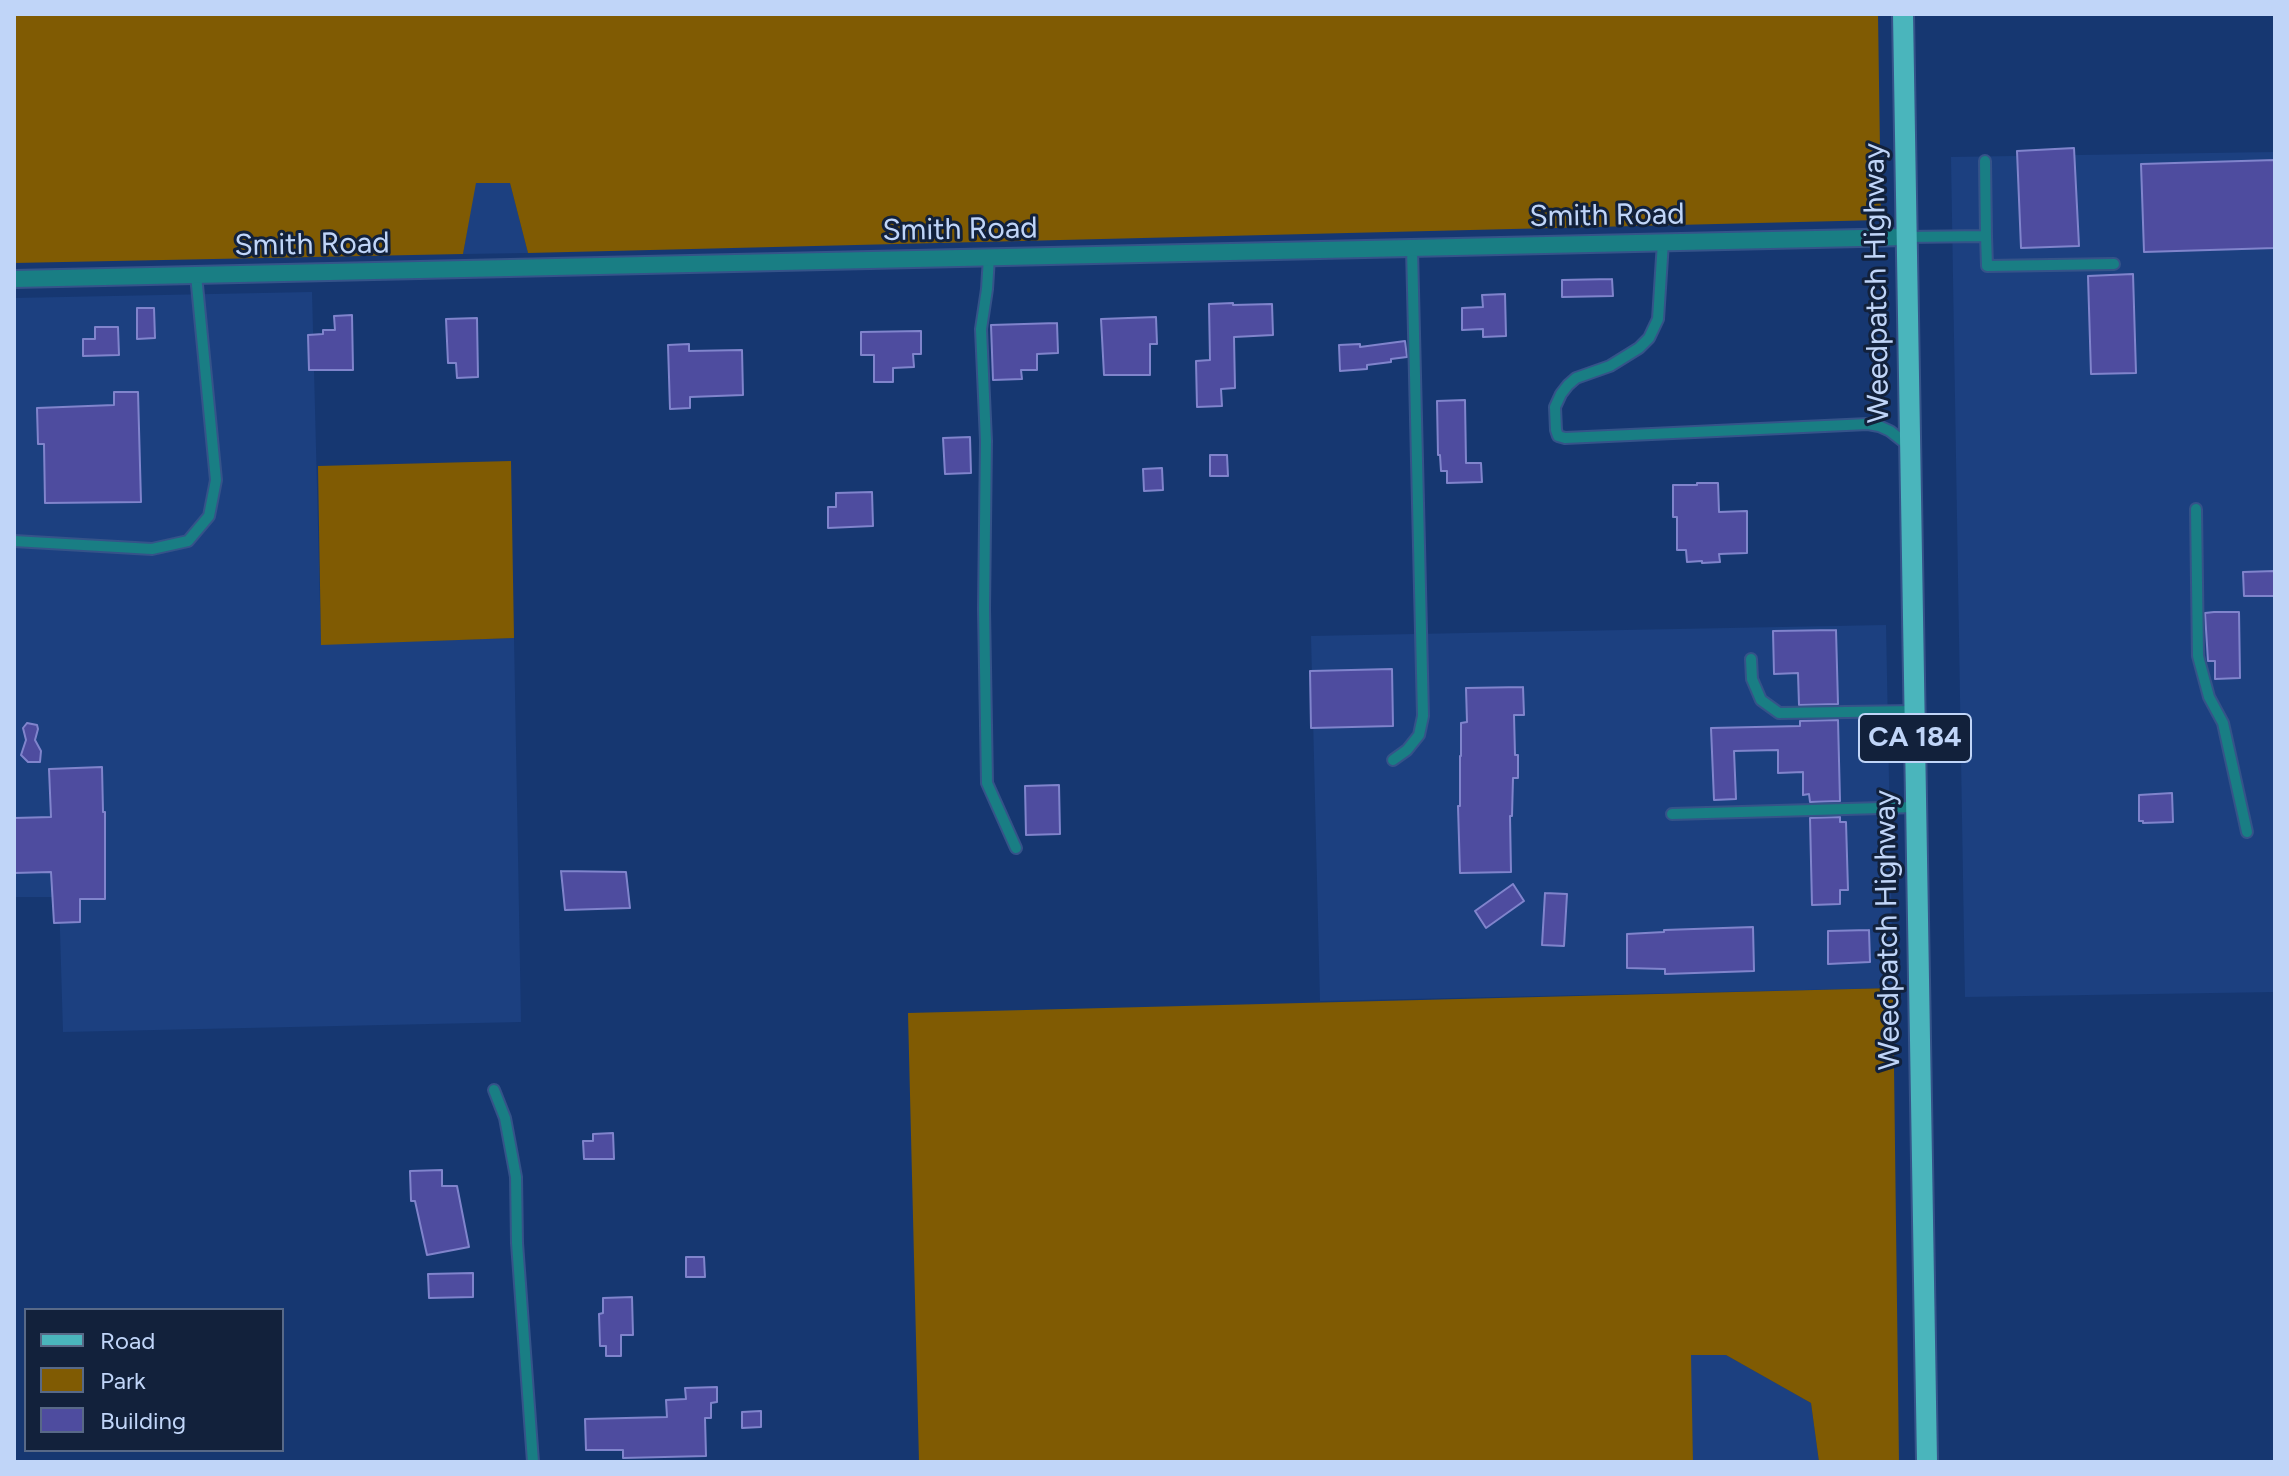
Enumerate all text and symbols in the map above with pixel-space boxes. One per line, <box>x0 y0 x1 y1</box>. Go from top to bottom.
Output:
street label: Weedpatch Highway <box>1857 143 1897 423</box>
street label: Smith Road <box>1529 197 1685 235</box>
street label: Smith Road <box>882 211 1038 249</box>
street label: Smith Road <box>234 226 390 264</box>
road number: CA 184 <box>1859 714 1971 762</box>
street label: Weedpatch Highway <box>1868 790 1908 1070</box>
legend <box>24 1308 284 1452</box>
text: Road <box>100 1326 155 1355</box>
text: Park <box>100 1366 146 1395</box>
text: Building <box>100 1406 186 1435</box>

